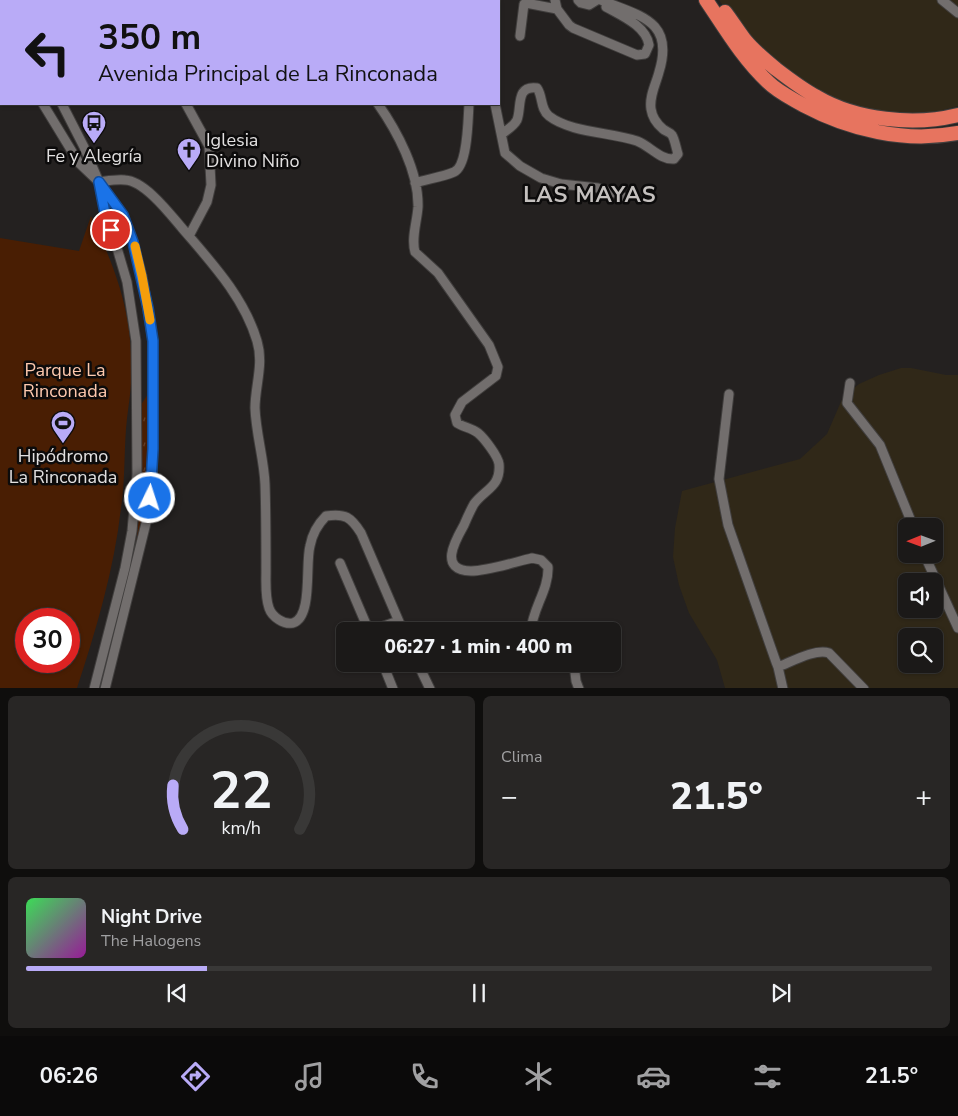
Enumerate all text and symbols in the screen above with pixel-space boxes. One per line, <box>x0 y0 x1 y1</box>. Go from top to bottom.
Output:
text: 350 m <box>98 14 201 61</box>
icon: left <box>15 20 80 85</box>
text: Avenida Principal de La Rinconada <box>98 59 438 89</box>
bus stop icon: Fe y Alegría <box>81 110 107 144</box>
place label: Iglesia Divino Niño <box>206 128 300 173</box>
church icon: Iglesia Divino Niño <box>176 137 202 171</box>
place label: Fe y Alegría <box>46 144 142 168</box>
district label: LAS MAYAS <box>523 180 657 210</box>
pin <box>90 209 132 251</box>
icon: arrive <box>97 216 125 244</box>
park label: Parque La Rinconada <box>23 358 107 403</box>
sports icon: Hipódromo La Rinconada <box>50 410 76 444</box>
place label: Hipódromo La Rinconada <box>9 444 117 489</box>
position arrow <box>123 471 175 523</box>
north arrow <box>898 518 942 562</box>
map controls <box>898 518 943 673</box>
button: sound <box>898 573 943 618</box>
speed limit sign: 30 <box>15 608 80 673</box>
button: search <box>898 628 943 673</box>
text: 06:27 · 1 min · 400 m <box>385 634 572 660</box>
text: Clima <box>501 746 542 768</box>
text: 22 <box>210 755 273 826</box>
text: 21.5° <box>670 771 763 822</box>
text: − <box>501 778 518 816</box>
text: + <box>915 778 932 816</box>
text: km/h <box>222 816 261 840</box>
text: Night Drive <box>101 904 202 930</box>
text: The Halogens <box>101 930 201 952</box>
icon: previous <box>163 979 191 1007</box>
icon: pause <box>465 979 493 1007</box>
icon: next <box>767 979 795 1007</box>
icon: directions <box>178 1059 213 1094</box>
icon: music <box>292 1059 327 1094</box>
icon: phone <box>407 1059 442 1094</box>
icon: climate <box>521 1059 556 1094</box>
icon: car <box>636 1059 671 1094</box>
icon: filters <box>750 1059 785 1094</box>
text: 06:26 <box>40 1061 98 1091</box>
text: 21.5° <box>865 1061 918 1091</box>

